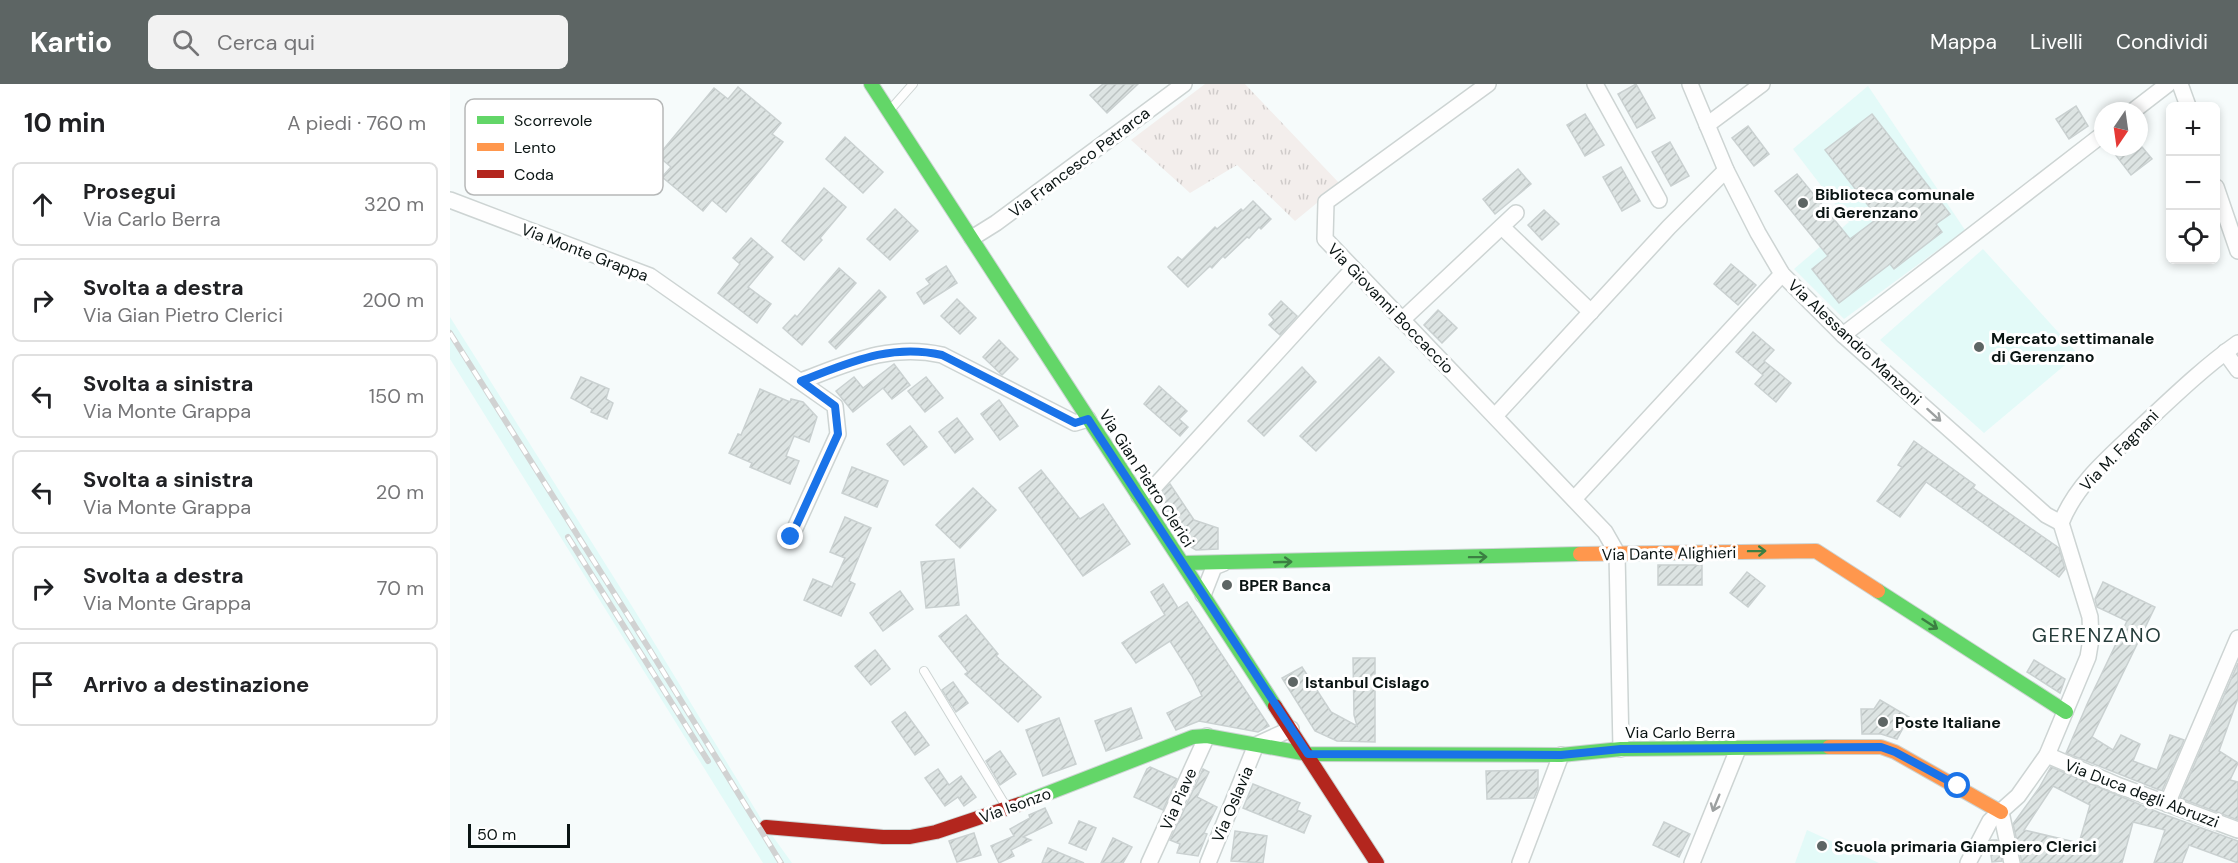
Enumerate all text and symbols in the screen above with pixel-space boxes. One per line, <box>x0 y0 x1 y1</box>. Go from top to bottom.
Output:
search box <box>148 15 568 69</box>
text: Kartio <box>30 24 112 61</box>
icon: search <box>169 26 202 59</box>
text: Cerca qui <box>217 28 315 57</box>
text: Mappa <box>1930 28 1997 56</box>
text: Livelli <box>2030 28 2083 56</box>
text: Condividi <box>2116 28 2208 56</box>
legend <box>465 99 663 195</box>
north arrow <box>2094 102 2148 156</box>
map controls <box>2166 102 2220 264</box>
button: + <box>2166 102 2220 156</box>
street label: Via Francesco Petrarca <box>1005 103 1154 222</box>
text: 10 min <box>24 106 106 140</box>
text: A piedi · 760 m <box>287 110 426 136</box>
text: Scorrevole <box>514 110 592 131</box>
text: Lento <box>514 137 556 158</box>
button: − <box>2166 156 2220 210</box>
text: Coda <box>514 164 554 185</box>
text: Prosegui <box>83 177 176 206</box>
place label: Biblioteca comunale di Gerenzano <box>1815 184 1975 223</box>
icon: ahead <box>26 188 59 221</box>
text: 320 m <box>364 191 424 217</box>
marker: Biblioteca comunale di Gerenzano <box>1796 196 1810 210</box>
text: Via Carlo Berra <box>83 206 221 232</box>
button: locate <box>2166 210 2220 264</box>
street label: Via Monte Grappa <box>518 219 651 286</box>
street label: Via Giovanni Boccaccio <box>1323 239 1458 378</box>
text: Svolta a destra <box>83 273 244 302</box>
street label: Via Alessandro Manzoni <box>1783 275 1926 410</box>
icon: right <box>26 284 59 317</box>
text: 200 m <box>362 287 424 313</box>
text: Via Gian Pietro Clerici <box>83 302 283 328</box>
place label: Mercato settimanale di Gerenzano <box>1991 328 2154 367</box>
marker: Mercato settimanale di Gerenzano <box>1972 340 1986 354</box>
text: Svolta a sinistra <box>83 369 253 398</box>
icon: left <box>26 380 59 413</box>
text: 150 m <box>369 383 424 409</box>
text: Via Monte Grappa <box>83 398 251 424</box>
street label: Via Gian Pietro Clerici <box>1094 405 1199 551</box>
street label: Via M. Fagnani <box>2075 405 2163 495</box>
one-way arrow <box>1926 408 1941 422</box>
text: Svolta a sinistra <box>83 465 253 494</box>
icon: left <box>26 476 59 509</box>
text: 20 m <box>376 479 424 505</box>
text: Via Monte Grappa <box>83 494 251 520</box>
route end <box>777 523 803 549</box>
street label: Via Dante Alighieri <box>1602 542 1737 565</box>
one-way arrow <box>1746 546 1766 557</box>
one-way arrow <box>1467 551 1487 562</box>
one-way arrow <box>1272 556 1292 567</box>
text: Svolta a destra <box>83 561 244 590</box>
icon: right <box>26 572 59 605</box>
text: 70 m <box>377 575 424 601</box>
place label: BPER Banca <box>1239 575 1331 596</box>
marker: BPER Banca <box>1220 578 1234 592</box>
text: Via Monte Grappa <box>83 590 251 616</box>
one-way arrow <box>1921 619 1938 631</box>
district label: GERENZANO <box>2032 622 2162 648</box>
icon: arrive <box>26 668 59 701</box>
text: Arrivo a destinazione <box>83 670 309 699</box>
place label: Istanbul Cislago <box>1305 672 1430 693</box>
marker: Istanbul Cislago <box>1286 675 1300 689</box>
place label: Poste Italiane <box>1895 712 2001 733</box>
marker: Poste Italiane <box>1876 715 1890 729</box>
street label: Via Carlo Berra <box>1625 722 1735 743</box>
street label: Via Duca degli Abruzzi <box>2062 754 2222 833</box>
street label: Via Oslavia <box>1207 763 1258 846</box>
street label: Via Piave <box>1155 765 1202 834</box>
route start <box>1944 772 1970 798</box>
street label: Via Isonzo <box>976 783 1054 828</box>
one-way arrow <box>1710 793 1721 812</box>
scale bar <box>468 821 570 848</box>
text: 50 m <box>477 824 516 845</box>
place label: Scuola primaria Giampiero Clerici <box>1834 836 2097 857</box>
marker: Scuola primaria Giampiero Clerici <box>1815 839 1829 853</box>

